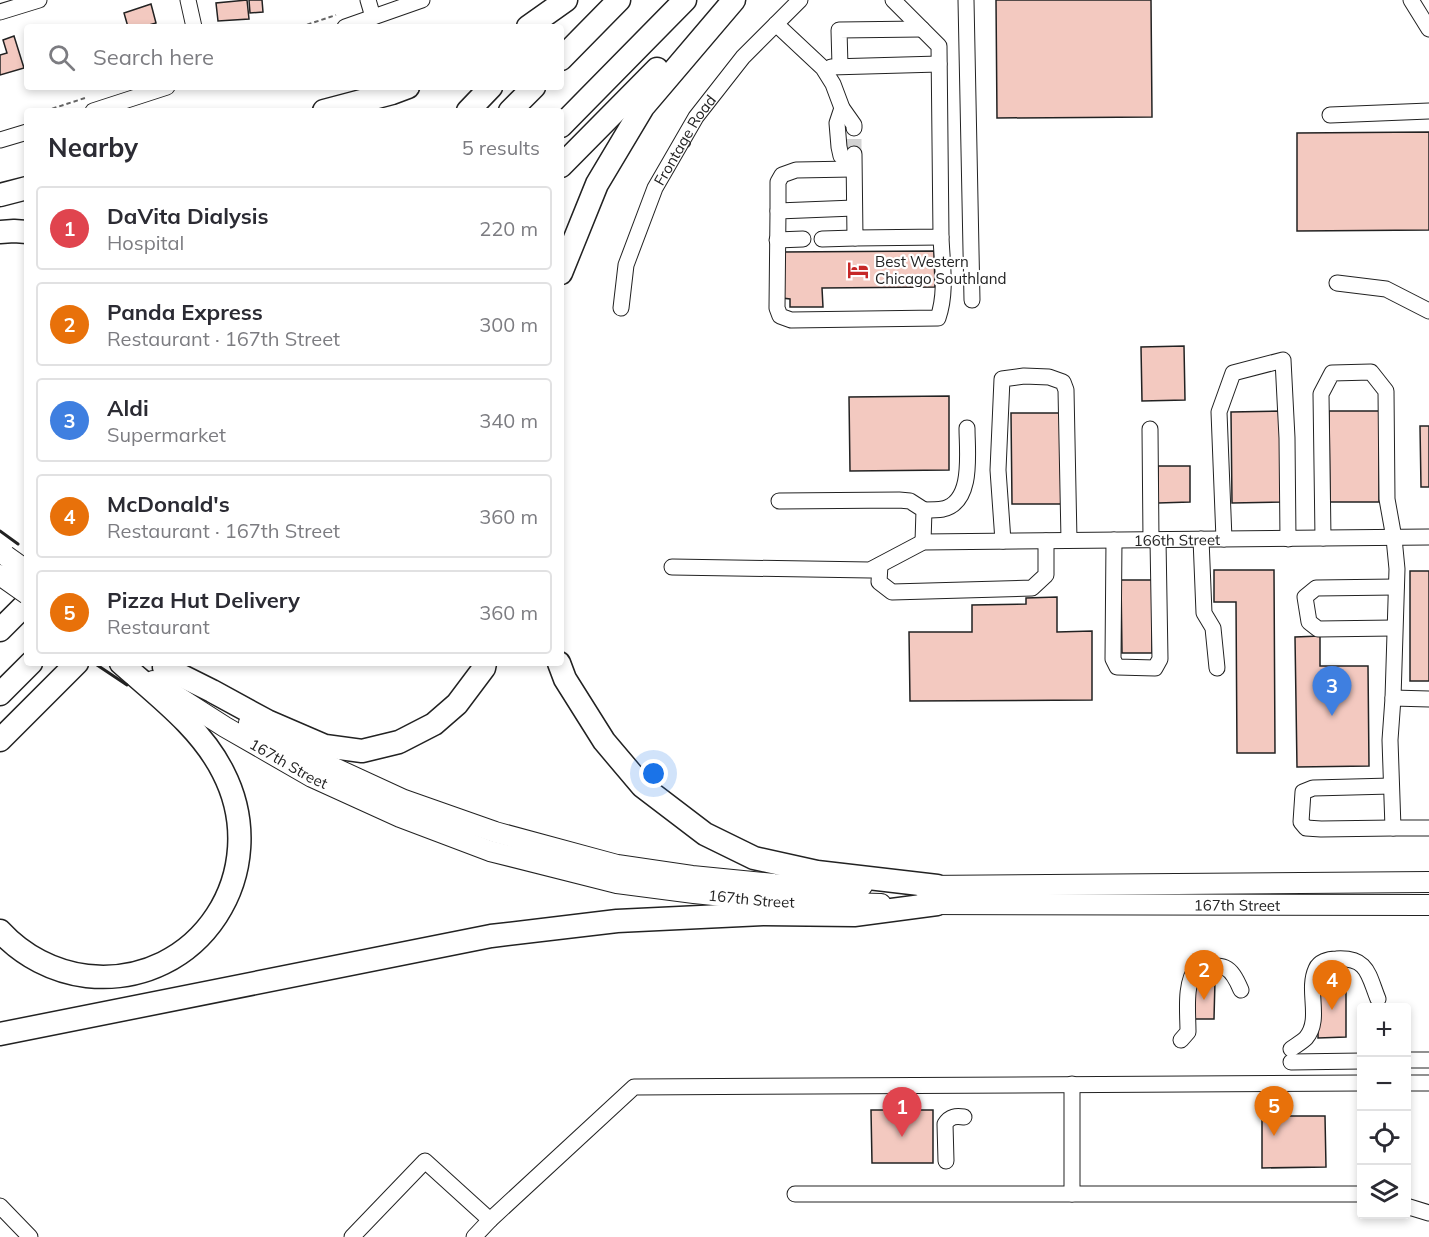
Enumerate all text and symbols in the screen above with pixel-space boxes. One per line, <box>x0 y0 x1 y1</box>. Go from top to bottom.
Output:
search box <box>24 24 564 90</box>
icon: search <box>45 41 78 74</box>
text: Search here <box>93 43 214 71</box>
street label: Frontage Road <box>649 91 720 189</box>
text: Nearby <box>48 131 138 164</box>
text: 5 results <box>462 135 540 160</box>
text: DaVita Dialysis <box>107 202 268 230</box>
text: 1 <box>64 216 76 241</box>
text: 220 m <box>479 216 538 241</box>
text: Hospital <box>107 230 184 255</box>
place label: Best Western Chicago Southland <box>875 252 1006 288</box>
hotel icon: Best Western Chicago Southland <box>846 258 870 282</box>
text: Panda Express <box>107 298 263 326</box>
text: 2 <box>64 312 76 337</box>
text: 300 m <box>479 312 538 337</box>
text: Restaurant · 167th Street <box>107 326 340 351</box>
text: Aldi <box>107 394 149 422</box>
text: 3 <box>64 408 76 433</box>
text: 340 m <box>479 408 538 433</box>
text: Supermarket <box>107 422 226 447</box>
text: McDonald's <box>107 490 230 518</box>
text: 4 <box>64 504 76 529</box>
text: 360 m <box>479 504 538 529</box>
text: Restaurant · 167th Street <box>107 518 340 543</box>
street label: 166th Street <box>1134 530 1220 549</box>
text: Pizza Hut Delivery <box>107 586 300 614</box>
text: 5 <box>64 600 76 625</box>
text: 360 m <box>479 600 538 625</box>
text: Restaurant <box>107 614 210 639</box>
pin: 3 <box>1312 666 1352 716</box>
street label: 167th Street <box>247 734 331 792</box>
your location <box>639 759 668 788</box>
street label: 167th Street <box>707 885 795 911</box>
street label: 167th Street <box>1194 895 1280 914</box>
pin: 2 <box>1184 950 1224 1000</box>
pin: 4 <box>1312 960 1352 1010</box>
map controls <box>1357 1003 1411 1219</box>
button: + <box>1357 1003 1411 1057</box>
button: − <box>1357 1057 1411 1111</box>
pin: 5 <box>1254 1086 1294 1136</box>
pin: 1 <box>882 1088 922 1137</box>
button: locate <box>1357 1111 1411 1165</box>
button: layers <box>1357 1165 1411 1219</box>

